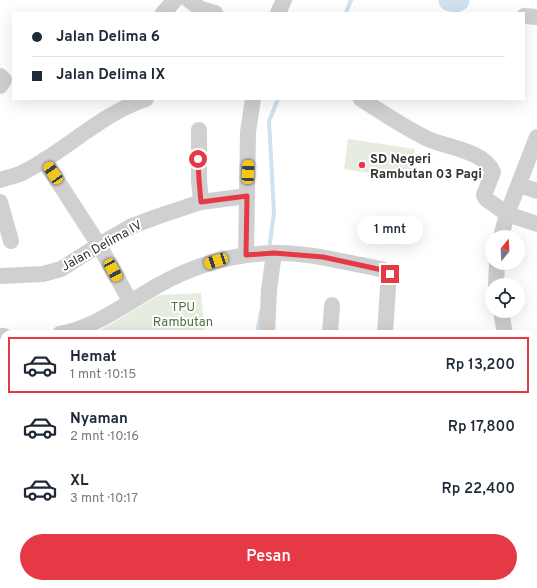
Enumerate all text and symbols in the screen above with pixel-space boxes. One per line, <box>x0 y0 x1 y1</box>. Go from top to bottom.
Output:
text: Jalan Delima 6 <box>56 28 160 47</box>
text: Jalan Delima IX <box>56 66 165 85</box>
route start <box>189 150 207 168</box>
place label: SD Negeri Rambutan 03 Pagi <box>370 152 482 183</box>
car <box>41 160 65 186</box>
car <box>242 160 254 184</box>
marker: SD Negeri Rambutan 03 Pagi <box>357 160 367 170</box>
callout: 1 mnt <box>357 216 423 244</box>
street label: Jalan Delima IV <box>59 218 145 276</box>
text: 1 mnt <box>374 222 406 238</box>
north arrow <box>485 230 525 270</box>
map controls <box>485 230 525 318</box>
car <box>203 252 229 270</box>
car <box>102 257 124 283</box>
route end <box>381 265 399 283</box>
button: locate <box>485 278 525 318</box>
park label: TPU Rambutan <box>153 300 213 331</box>
icon: car <box>22 347 58 383</box>
text: Hemat <box>70 348 116 367</box>
text: Rp 13,200 <box>446 356 515 375</box>
text: 1 mnt · 10:15 <box>70 367 136 383</box>
icon: car <box>22 409 58 445</box>
text: Nyaman <box>70 410 128 429</box>
text: Rp 17,800 <box>448 418 515 437</box>
text: 2 mnt · 10:16 <box>70 429 139 445</box>
icon: car <box>22 471 58 507</box>
text: XL <box>70 472 88 491</box>
text: Rp 22,400 <box>441 480 515 499</box>
text: 3 mnt · 10:17 <box>70 491 138 507</box>
button: Pesan <box>20 534 517 580</box>

